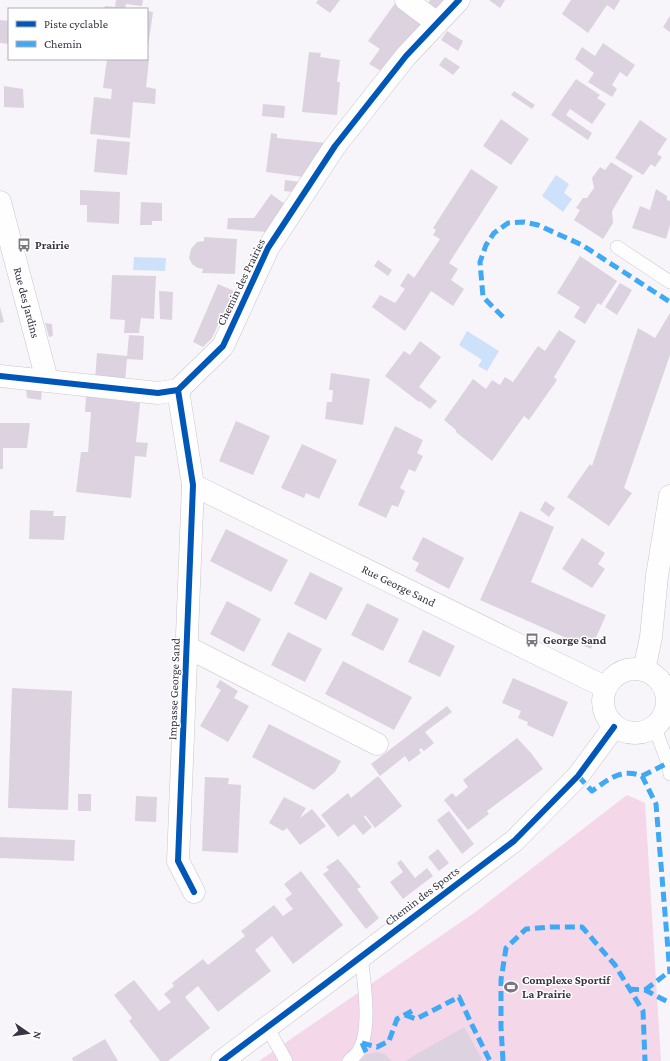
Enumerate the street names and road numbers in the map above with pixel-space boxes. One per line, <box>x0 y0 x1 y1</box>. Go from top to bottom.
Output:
street label: Chemin des Prairies <box>214 236 268 328</box>
street label: Rue des Jardins <box>10 266 43 340</box>
street label: Rue George Sand <box>359 562 438 610</box>
street label: Impasse George Sand <box>165 637 183 740</box>
street label: Chemin des Sports <box>382 863 462 929</box>

